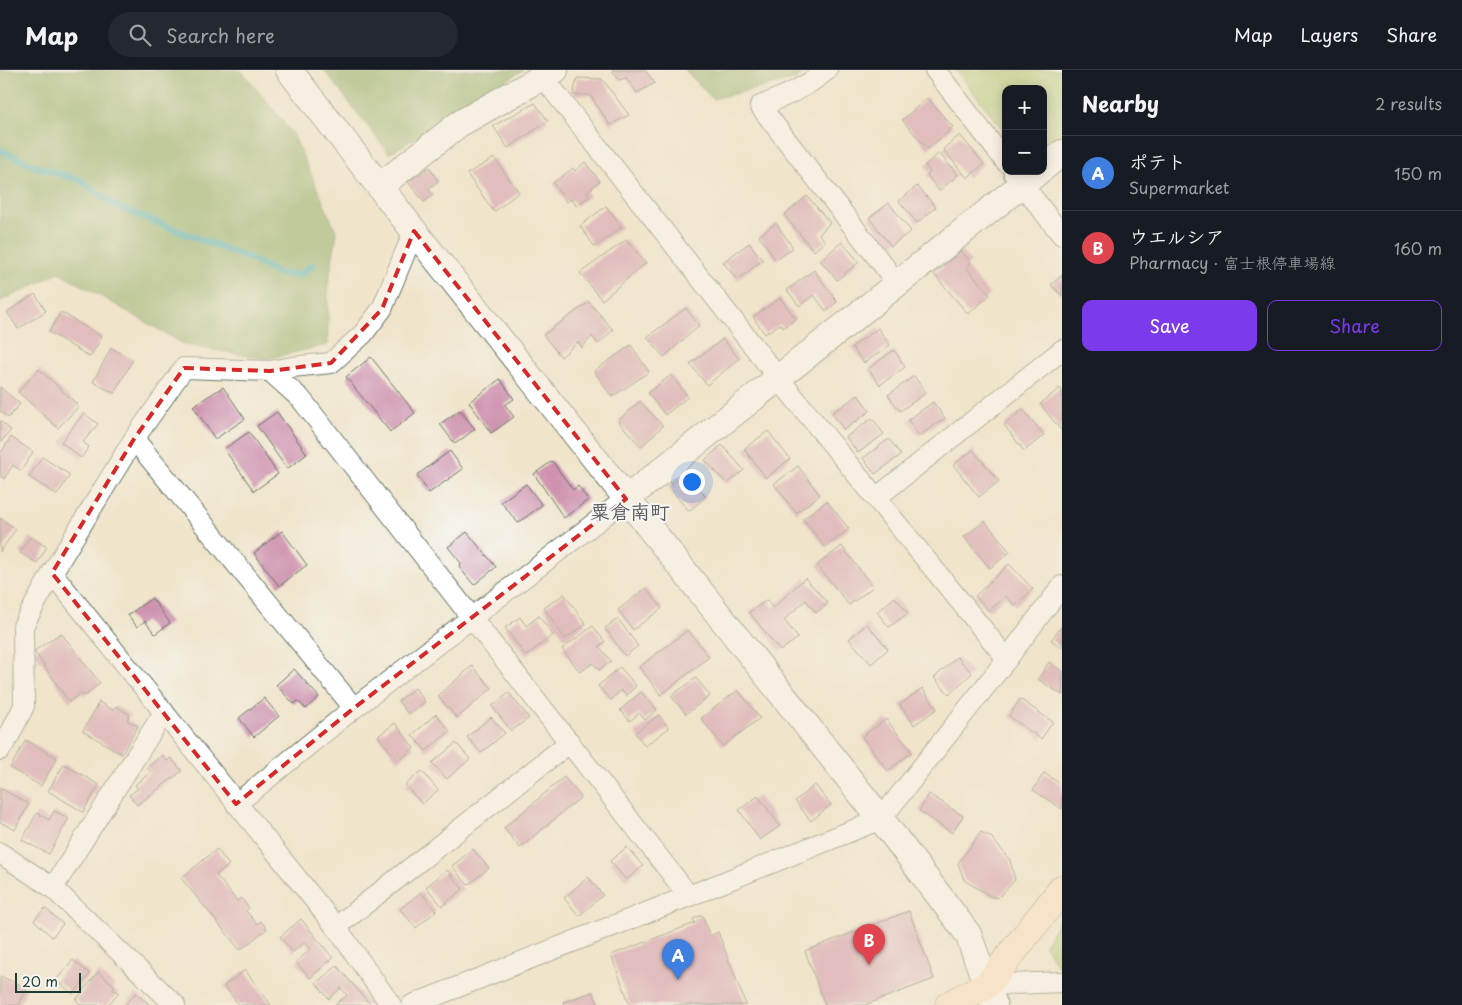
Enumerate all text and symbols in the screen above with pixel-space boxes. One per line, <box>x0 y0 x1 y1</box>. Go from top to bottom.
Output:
search box <box>108 12 458 57</box>
text: Map <box>25 17 78 53</box>
icon: search <box>126 21 154 49</box>
text: Search here <box>166 21 275 49</box>
text: Map <box>1234 21 1273 48</box>
text: Layers <box>1301 21 1358 48</box>
text: Share <box>1386 21 1437 48</box>
map controls <box>1002 85 1047 175</box>
button: + <box>1002 85 1047 130</box>
text: Nearby <box>1082 87 1159 119</box>
text: 2 results <box>1375 91 1442 115</box>
button: − <box>1002 130 1047 175</box>
text: ポテト <box>1129 147 1186 175</box>
text: A <box>1092 161 1104 185</box>
text: 150 m <box>1394 161 1442 185</box>
text: Supermarket <box>1129 175 1229 199</box>
text: ウエルシア <box>1129 222 1224 250</box>
text: B <box>1093 236 1103 260</box>
text: 160 m <box>1394 236 1442 260</box>
text: Pharmacy · 富士根停車場線 <box>1129 250 1335 274</box>
button: Save <box>1082 300 1257 351</box>
button: Share <box>1267 300 1442 351</box>
your location <box>679 469 705 495</box>
district label: 粟倉南町 <box>590 496 670 526</box>
pin: B <box>853 924 885 965</box>
pin: A <box>662 939 694 980</box>
scale bar <box>15 970 81 993</box>
text: 20 m <box>22 971 58 992</box>

